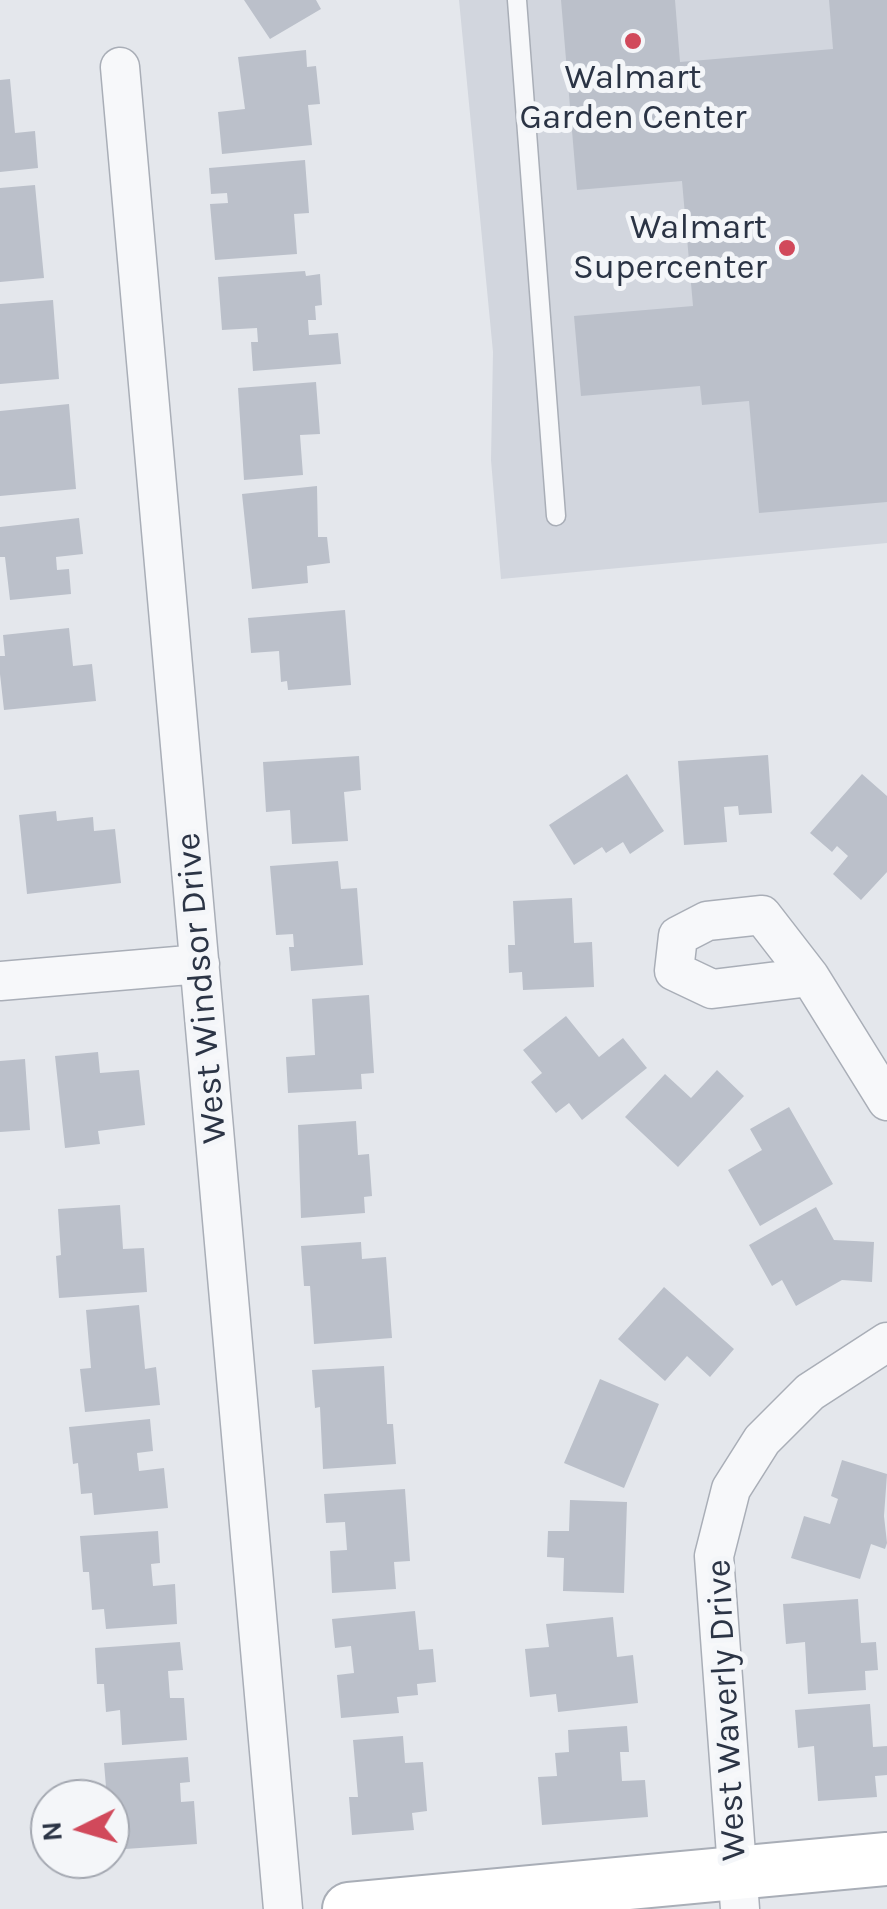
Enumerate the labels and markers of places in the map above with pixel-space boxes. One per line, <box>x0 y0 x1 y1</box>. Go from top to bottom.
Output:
marker: Walmart Garden Center <box>622 30 644 52</box>
place label: Walmart Garden Center <box>520 57 746 139</box>
place label: Walmart Supercenter <box>573 207 767 289</box>
marker: Walmart Supercenter <box>776 237 798 259</box>

